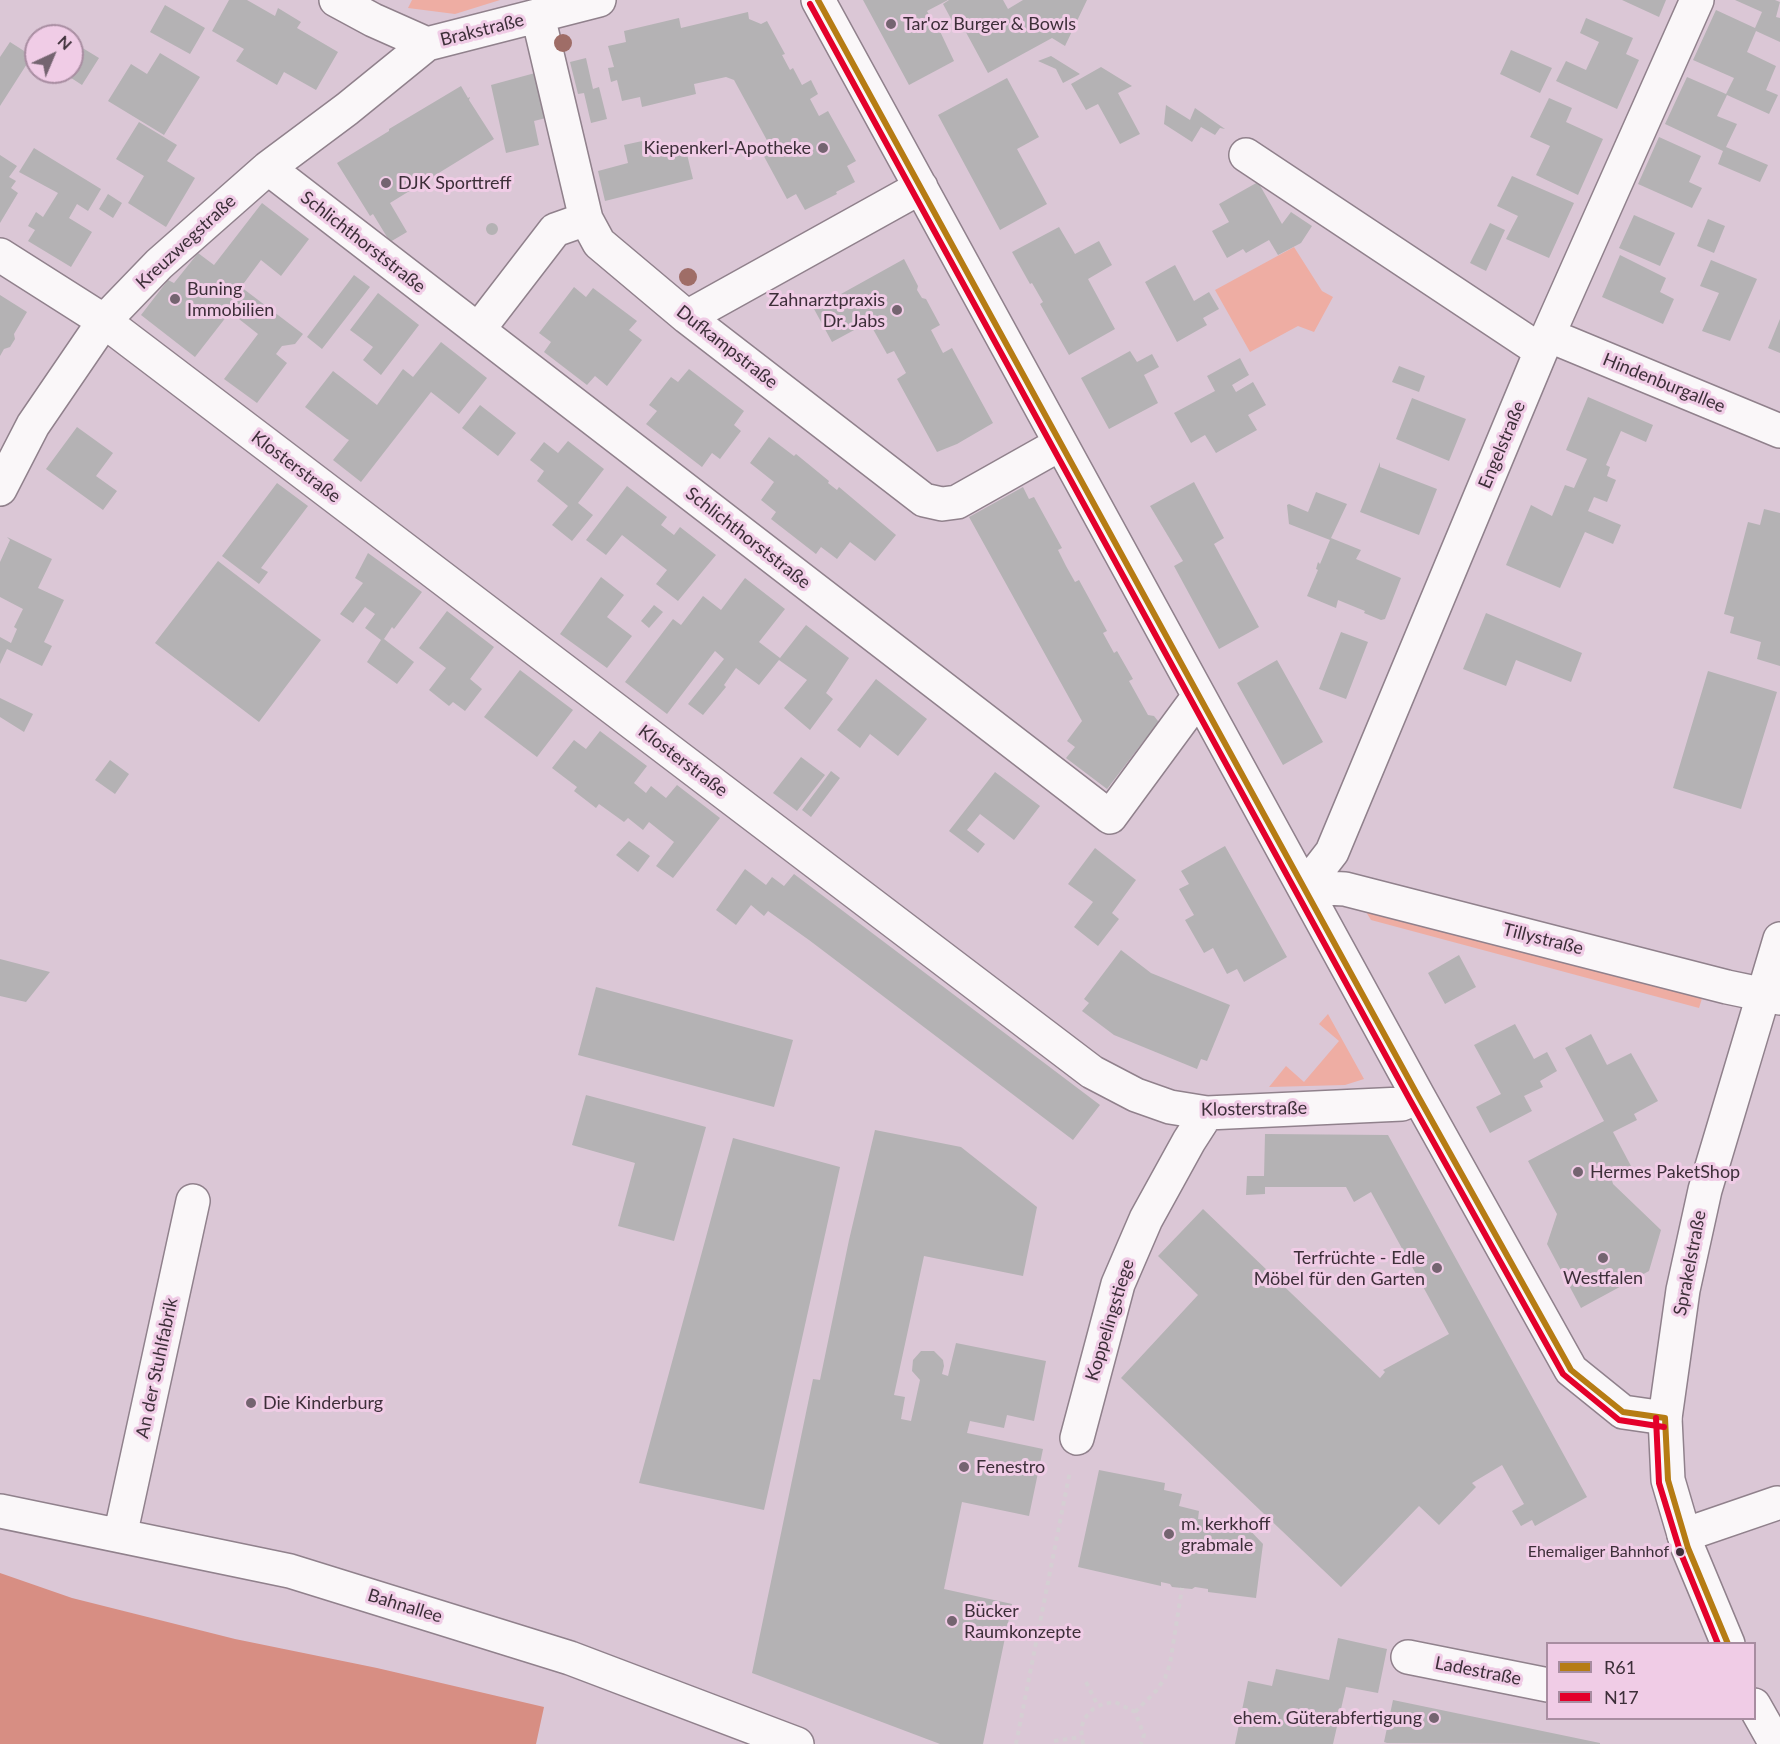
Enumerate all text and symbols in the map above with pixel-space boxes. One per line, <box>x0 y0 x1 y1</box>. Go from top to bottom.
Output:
street label: Brakstraße <box>438 9 526 51</box>
place label: Tar'oz Burger & Bowls <box>903 13 1076 35</box>
marker: Tar'oz Burger & Bowls <box>884 17 898 31</box>
north arrow <box>24 24 84 84</box>
text: N <box>54 31 76 53</box>
place label: Kiepenkerl-Apotheke <box>644 137 811 159</box>
marker: Kiepenkerl-Apotheke <box>816 141 830 155</box>
place label: DJK Sporttreff <box>398 172 511 194</box>
marker: DJK Sporttreff <box>379 176 393 190</box>
street label: Schlichthorststraße <box>296 187 430 297</box>
street label: Kreuzwegstraße <box>132 190 240 294</box>
place label: Buning Immobilien <box>187 278 274 320</box>
place label: Zahnarztpraxis Dr. Jabs <box>769 289 885 332</box>
marker: Buning Immobilien <box>168 292 182 306</box>
street label: Dufkampstraße <box>672 301 782 393</box>
marker: Zahnarztpraxis Dr. Jabs <box>890 303 904 317</box>
street label: Hindenburgallee <box>1600 349 1728 417</box>
street label: Engelstraße <box>1474 398 1530 492</box>
street label: Klosterstraße <box>247 426 345 508</box>
street label: Schlichthorststraße <box>681 483 815 593</box>
street label: Klosterstraße <box>634 720 732 802</box>
street label: Tillystraße <box>1501 919 1585 959</box>
street label: Klosterstraße <box>1201 1097 1307 1121</box>
place label: Hermes PaketShop <box>1590 1161 1740 1183</box>
marker: Hermes PaketShop <box>1571 1165 1585 1179</box>
street label: Sprakelstraße <box>1669 1208 1711 1318</box>
place label: Terfrüchte - Edle Möbel für den Garten <box>1254 1247 1425 1290</box>
marker: Westfalen <box>1596 1251 1610 1265</box>
street label: Koppelingstiege <box>1081 1256 1139 1384</box>
marker: Terfrüchte - Edle Möbel für den Garten <box>1430 1261 1444 1275</box>
place label: Westfalen <box>1563 1267 1643 1289</box>
street label: An der Stuhlfabrik <box>132 1296 182 1440</box>
place label: Die Kinderburg <box>263 1392 383 1414</box>
marker: Die Kinderburg <box>244 1396 258 1410</box>
place label: Fenestro <box>976 1456 1045 1478</box>
marker: Fenestro <box>957 1460 971 1474</box>
place label: m. kerkhoff grabmale <box>1181 1513 1271 1556</box>
marker: m. kerkhoff grabmale <box>1162 1527 1176 1541</box>
place label: Ehemaliger Bahnhof <box>1528 1542 1669 1562</box>
marker: Ehemaliger Bahnhof <box>1674 1546 1686 1558</box>
street label: Bahnallee <box>365 1584 445 1628</box>
place label: Bücker Raumkonzepte <box>964 1600 1081 1642</box>
marker: Bücker Raumkonzepte <box>945 1614 959 1628</box>
legend <box>1546 1642 1756 1720</box>
street label: Ladestraße <box>1433 1652 1523 1690</box>
text: R61 <box>1604 1656 1636 1678</box>
text: N17 <box>1604 1686 1639 1708</box>
place label: ehem. Güterabfertigung <box>1233 1707 1422 1729</box>
marker: ehem. Güterabfertigung <box>1427 1711 1441 1725</box>

